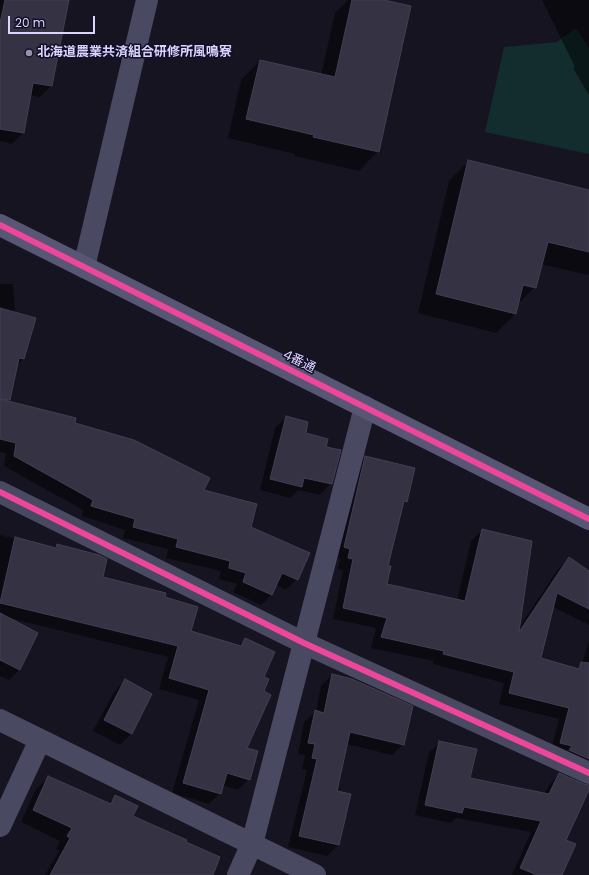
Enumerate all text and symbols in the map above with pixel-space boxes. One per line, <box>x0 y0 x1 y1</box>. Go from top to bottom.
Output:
scale bar <box>10 8 97 34</box>
text: 20 m <box>15 14 45 31</box>
place label: 北海道農業共済組合研修所風鳴寮 <box>37 45 232 61</box>
marker: 北海道農業共済組合研修所風鳴寮 <box>24 48 34 58</box>
street label: 4番通 <box>280 347 318 377</box>

